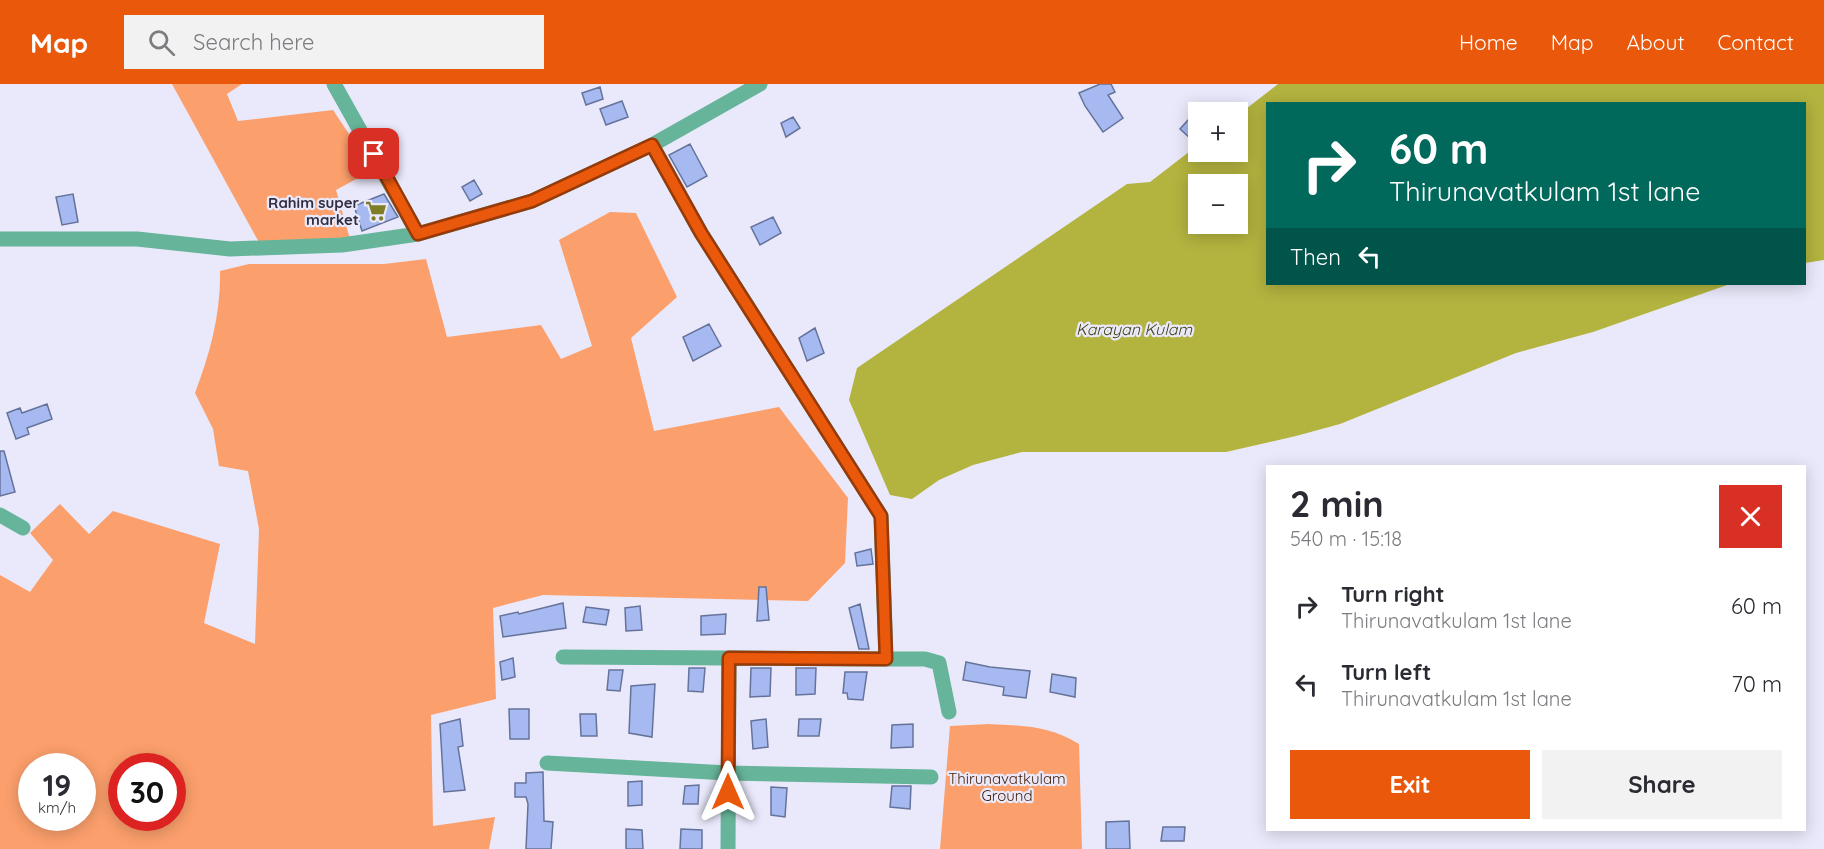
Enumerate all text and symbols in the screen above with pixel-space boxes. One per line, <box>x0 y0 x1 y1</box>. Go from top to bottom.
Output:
search box <box>124 15 544 69</box>
text: Map <box>30 25 88 60</box>
icon: search <box>145 26 178 59</box>
text: Search here <box>193 28 315 56</box>
text: Home <box>1459 29 1518 55</box>
text: Map <box>1551 29 1594 55</box>
text: About <box>1627 29 1685 55</box>
text: Contact <box>1718 29 1794 55</box>
map controls <box>1188 102 1248 234</box>
button: + <box>1188 102 1248 162</box>
text: 60 m <box>1389 122 1489 175</box>
icon: right <box>1290 126 1368 204</box>
pin <box>348 128 399 179</box>
icon: arrive <box>357 137 390 170</box>
button: − <box>1188 174 1248 234</box>
text: Thirunavatkulam 1st lane <box>1389 174 1700 208</box>
place label: Rahim super market <box>268 193 359 229</box>
supermarket icon: Rahim super market <box>364 199 388 223</box>
icon: left <box>1353 240 1386 273</box>
text: Then <box>1290 243 1341 271</box>
water label: Karayan Kulam <box>1076 319 1193 339</box>
text: 2 min <box>1290 481 1384 526</box>
button: close <box>1719 485 1782 548</box>
text: 540 m · 15:18 <box>1290 526 1402 551</box>
text: Turn right <box>1341 580 1445 608</box>
icon: right <box>1290 590 1323 623</box>
text: 60 m <box>1731 592 1782 620</box>
text: Thirunavatkulam 1st lane <box>1341 608 1572 633</box>
text: Turn left <box>1341 658 1431 686</box>
icon: left <box>1290 668 1323 701</box>
text: 70 m <box>1732 670 1782 698</box>
text: Thirunavatkulam 1st lane <box>1341 686 1572 711</box>
button: Exit <box>1290 750 1530 819</box>
button: Share <box>1542 750 1782 819</box>
speed limit sign: 30 <box>108 753 186 831</box>
position arrow <box>696 760 760 824</box>
text: 19 <box>43 766 71 804</box>
park label: Thirunavatkulam Ground <box>948 769 1066 805</box>
text: km/h <box>38 798 76 817</box>

